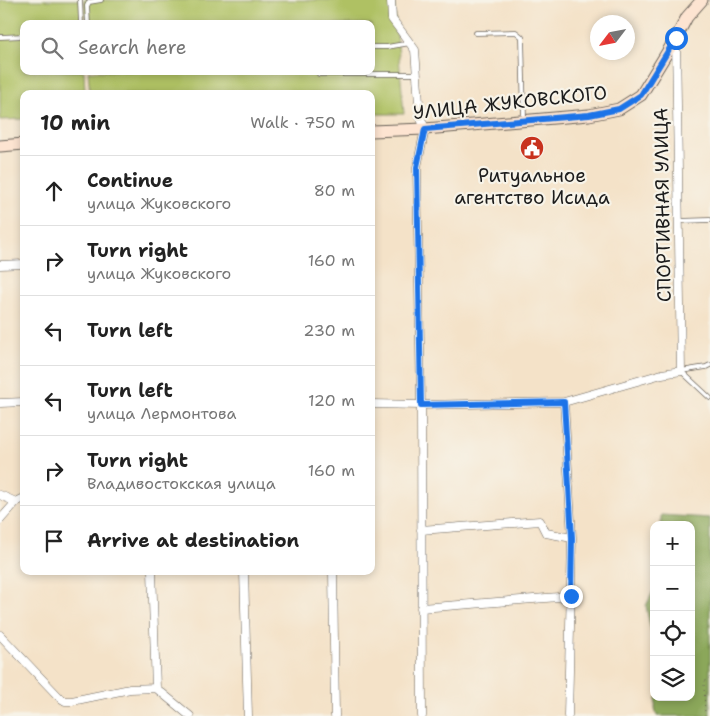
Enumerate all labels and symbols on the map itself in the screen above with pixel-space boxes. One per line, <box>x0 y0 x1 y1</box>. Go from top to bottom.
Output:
north arrow <box>590 15 635 60</box>
route start <box>665 27 688 50</box>
street label: УЛИЦА ЖУКОВСКОГО <box>412 80 608 125</box>
street label: СПОРТИВНАЯ УЛИЦА <box>648 107 677 302</box>
public building icon: Ритуальное агентство Исида <box>519 135 545 161</box>
place label: Ритуальное агентство Исида <box>454 163 610 210</box>
route end <box>560 585 583 608</box>

